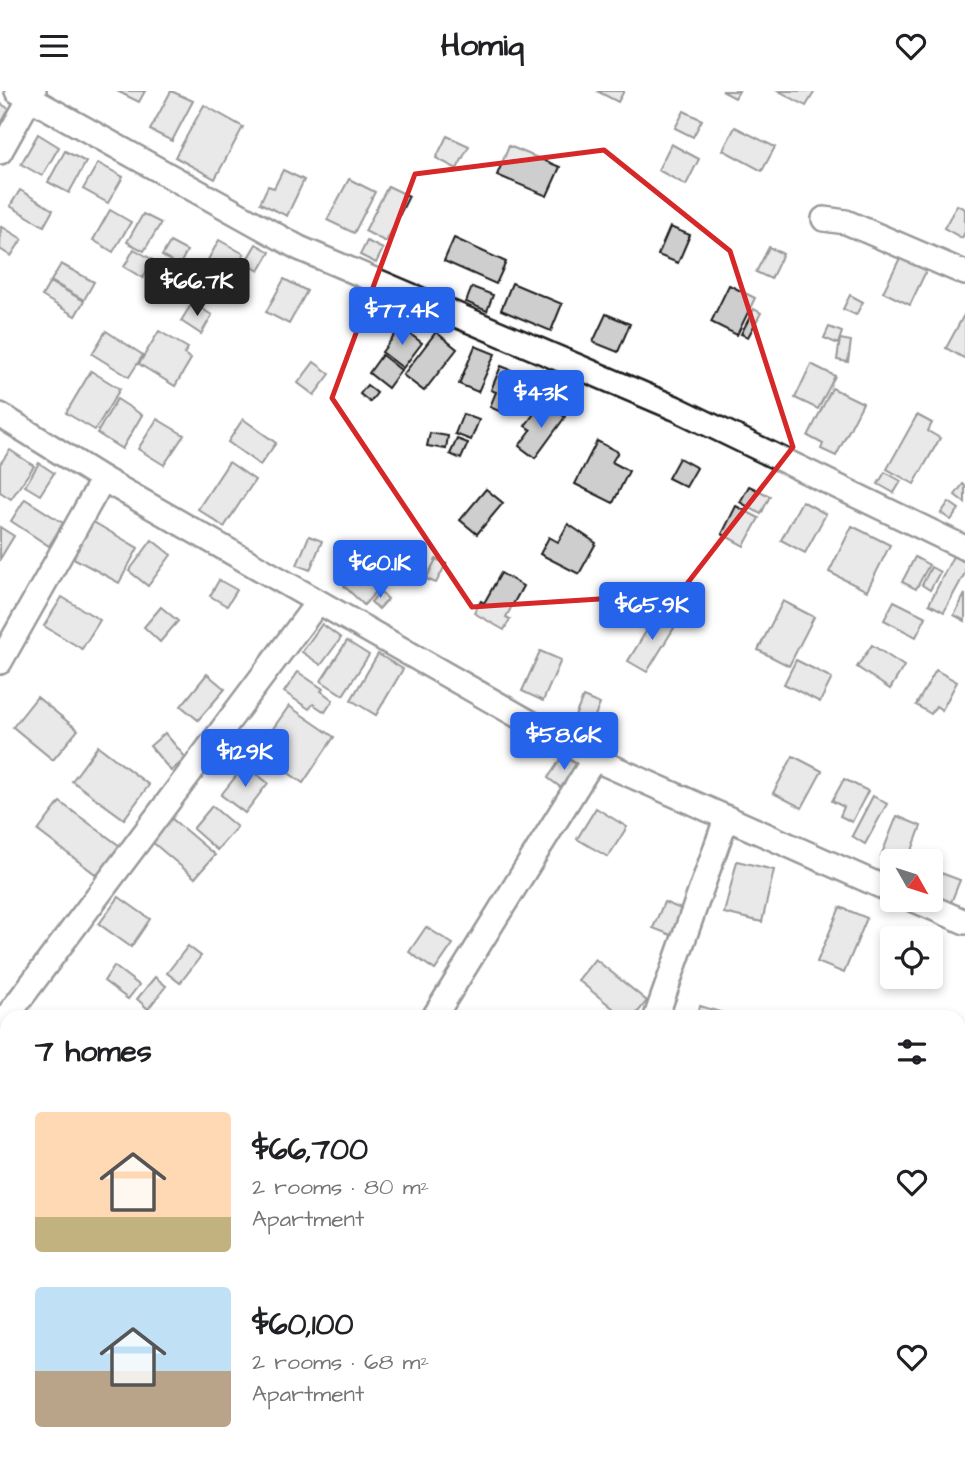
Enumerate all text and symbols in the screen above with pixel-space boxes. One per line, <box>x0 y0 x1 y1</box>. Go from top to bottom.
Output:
text: Homiq <box>441 23 524 68</box>
icon: menu <box>35 27 73 65</box>
icon: heart <box>892 27 930 65</box>
pin: $66.7K <box>140 259 254 318</box>
text: $66.7K <box>161 265 233 297</box>
pin: $77.4K <box>345 287 459 347</box>
text: $77.4K <box>365 294 439 326</box>
pin: $43K <box>500 371 582 430</box>
text: $43K <box>514 377 568 409</box>
pin: $60.1K <box>323 540 437 600</box>
text: $60.1K <box>349 547 411 579</box>
pin: $65.9K <box>595 582 709 642</box>
text: $65.9K <box>615 589 689 621</box>
pin: $58.6K <box>507 713 621 772</box>
text: $58.6K <box>526 719 602 751</box>
pin: $129K <box>196 729 294 789</box>
text: $129K <box>217 736 273 768</box>
north arrow <box>880 849 943 912</box>
map controls <box>880 849 943 989</box>
button: locate <box>880 926 943 989</box>
text: 7 homes <box>35 1031 152 1073</box>
icon: filters <box>893 1033 931 1071</box>
text: $66,700 <box>252 1129 368 1171</box>
icon: home <box>91 1140 175 1224</box>
icon: heart <box>893 1163 931 1201</box>
text: 2 rooms · 80 m² <box>252 1171 429 1203</box>
text: Apartment <box>252 1203 364 1235</box>
text: $60,100 <box>252 1304 353 1346</box>
icon: home <box>91 1315 175 1399</box>
icon: heart <box>893 1338 931 1376</box>
text: 2 rooms · 68 m² <box>252 1346 429 1378</box>
text: Apartment <box>252 1378 364 1410</box>

